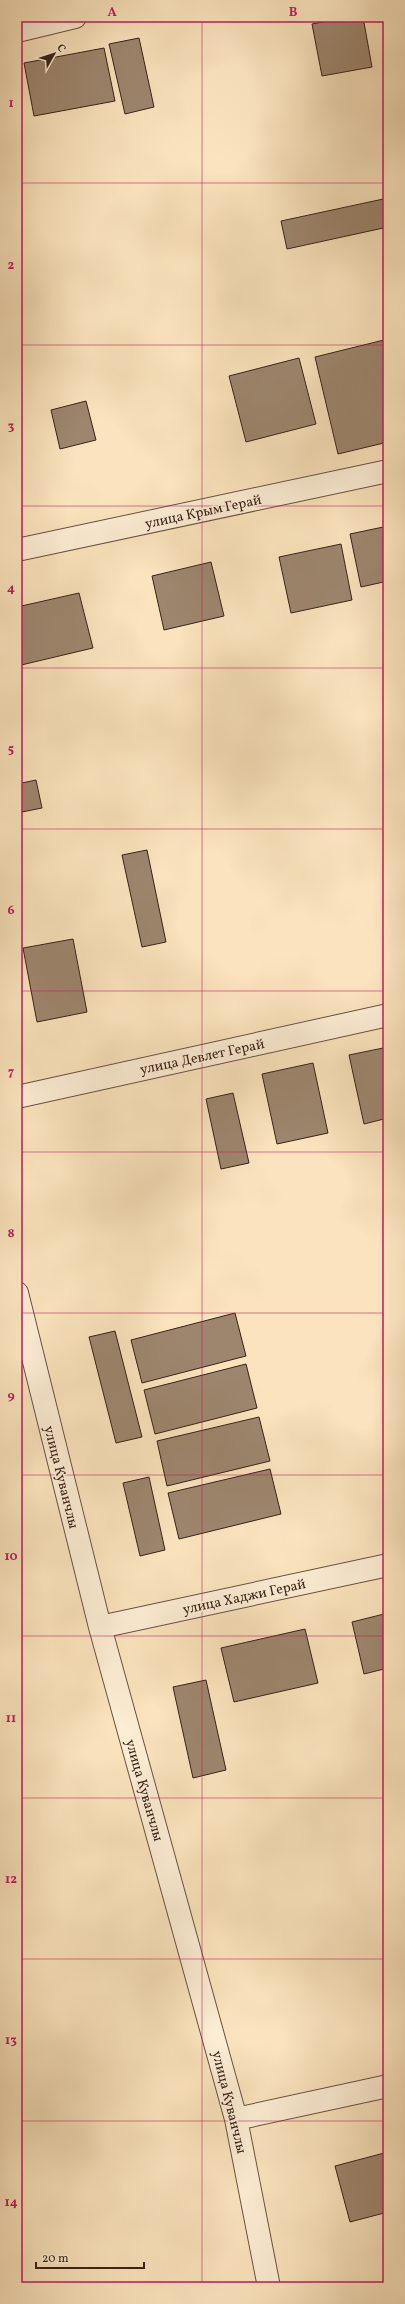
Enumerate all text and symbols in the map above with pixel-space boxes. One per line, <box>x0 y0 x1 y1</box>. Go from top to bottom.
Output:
text: A <box>107 4 117 22</box>
text: B <box>289 4 298 22</box>
north arrow <box>34 34 74 74</box>
text: С <box>53 41 69 56</box>
text: 1 <box>8 95 14 113</box>
text: 2 <box>8 257 15 275</box>
text: 3 <box>8 418 15 436</box>
street label: улица Крым Герай <box>143 491 264 534</box>
text: 4 <box>7 580 15 598</box>
text: 5 <box>8 741 14 759</box>
text: 6 <box>7 902 15 920</box>
street label: улица Девлет Герай <box>138 1035 267 1080</box>
text: 7 <box>8 1064 14 1082</box>
text: 8 <box>7 1225 15 1243</box>
text: 9 <box>7 1387 15 1405</box>
street label: улица Куванчлы <box>39 1424 83 1531</box>
text: 10 <box>4 1548 18 1566</box>
street label: улица Хаджи Герай <box>181 1575 308 1620</box>
text: 11 <box>6 1710 16 1728</box>
street label: улица Куванчлы <box>120 1737 167 1844</box>
text: 12 <box>5 1871 17 1889</box>
text: 13 <box>5 2032 17 2050</box>
street label: улица Куванчлы <box>207 2049 251 2156</box>
text: 14 <box>4 2194 18 2212</box>
scale bar <box>36 2244 144 2270</box>
text: 20 m <box>42 2251 69 2267</box>

